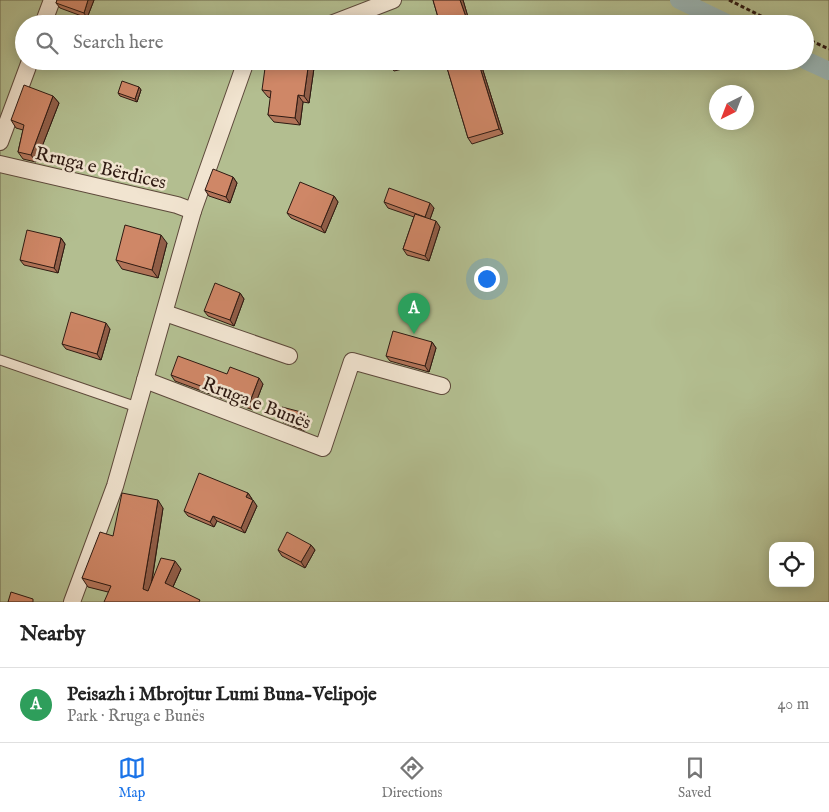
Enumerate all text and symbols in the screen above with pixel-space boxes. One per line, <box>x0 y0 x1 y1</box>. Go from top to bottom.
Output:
search box <box>15 15 814 70</box>
icon: search <box>33 29 61 57</box>
text: Search here <box>73 31 164 55</box>
north arrow <box>709 85 754 130</box>
street label: Rruga e Bërdices <box>33 142 168 196</box>
your location <box>474 266 500 292</box>
pin: A <box>398 293 430 334</box>
street label: Rruga e Bunës <box>198 372 314 436</box>
map controls <box>769 542 814 587</box>
button: locate <box>769 542 814 587</box>
text: Nearby <box>20 621 85 648</box>
text: Peisazh i Mbrojtur Lumi Buna-Velipoje <box>67 683 377 707</box>
text: A <box>31 695 41 715</box>
text: 40 m <box>777 695 809 715</box>
text: Park · Rruga e Bunës <box>67 707 205 727</box>
tab: Map <box>118 754 146 802</box>
tab: Directions <box>381 754 442 802</box>
tab: Saved <box>678 754 711 802</box>

